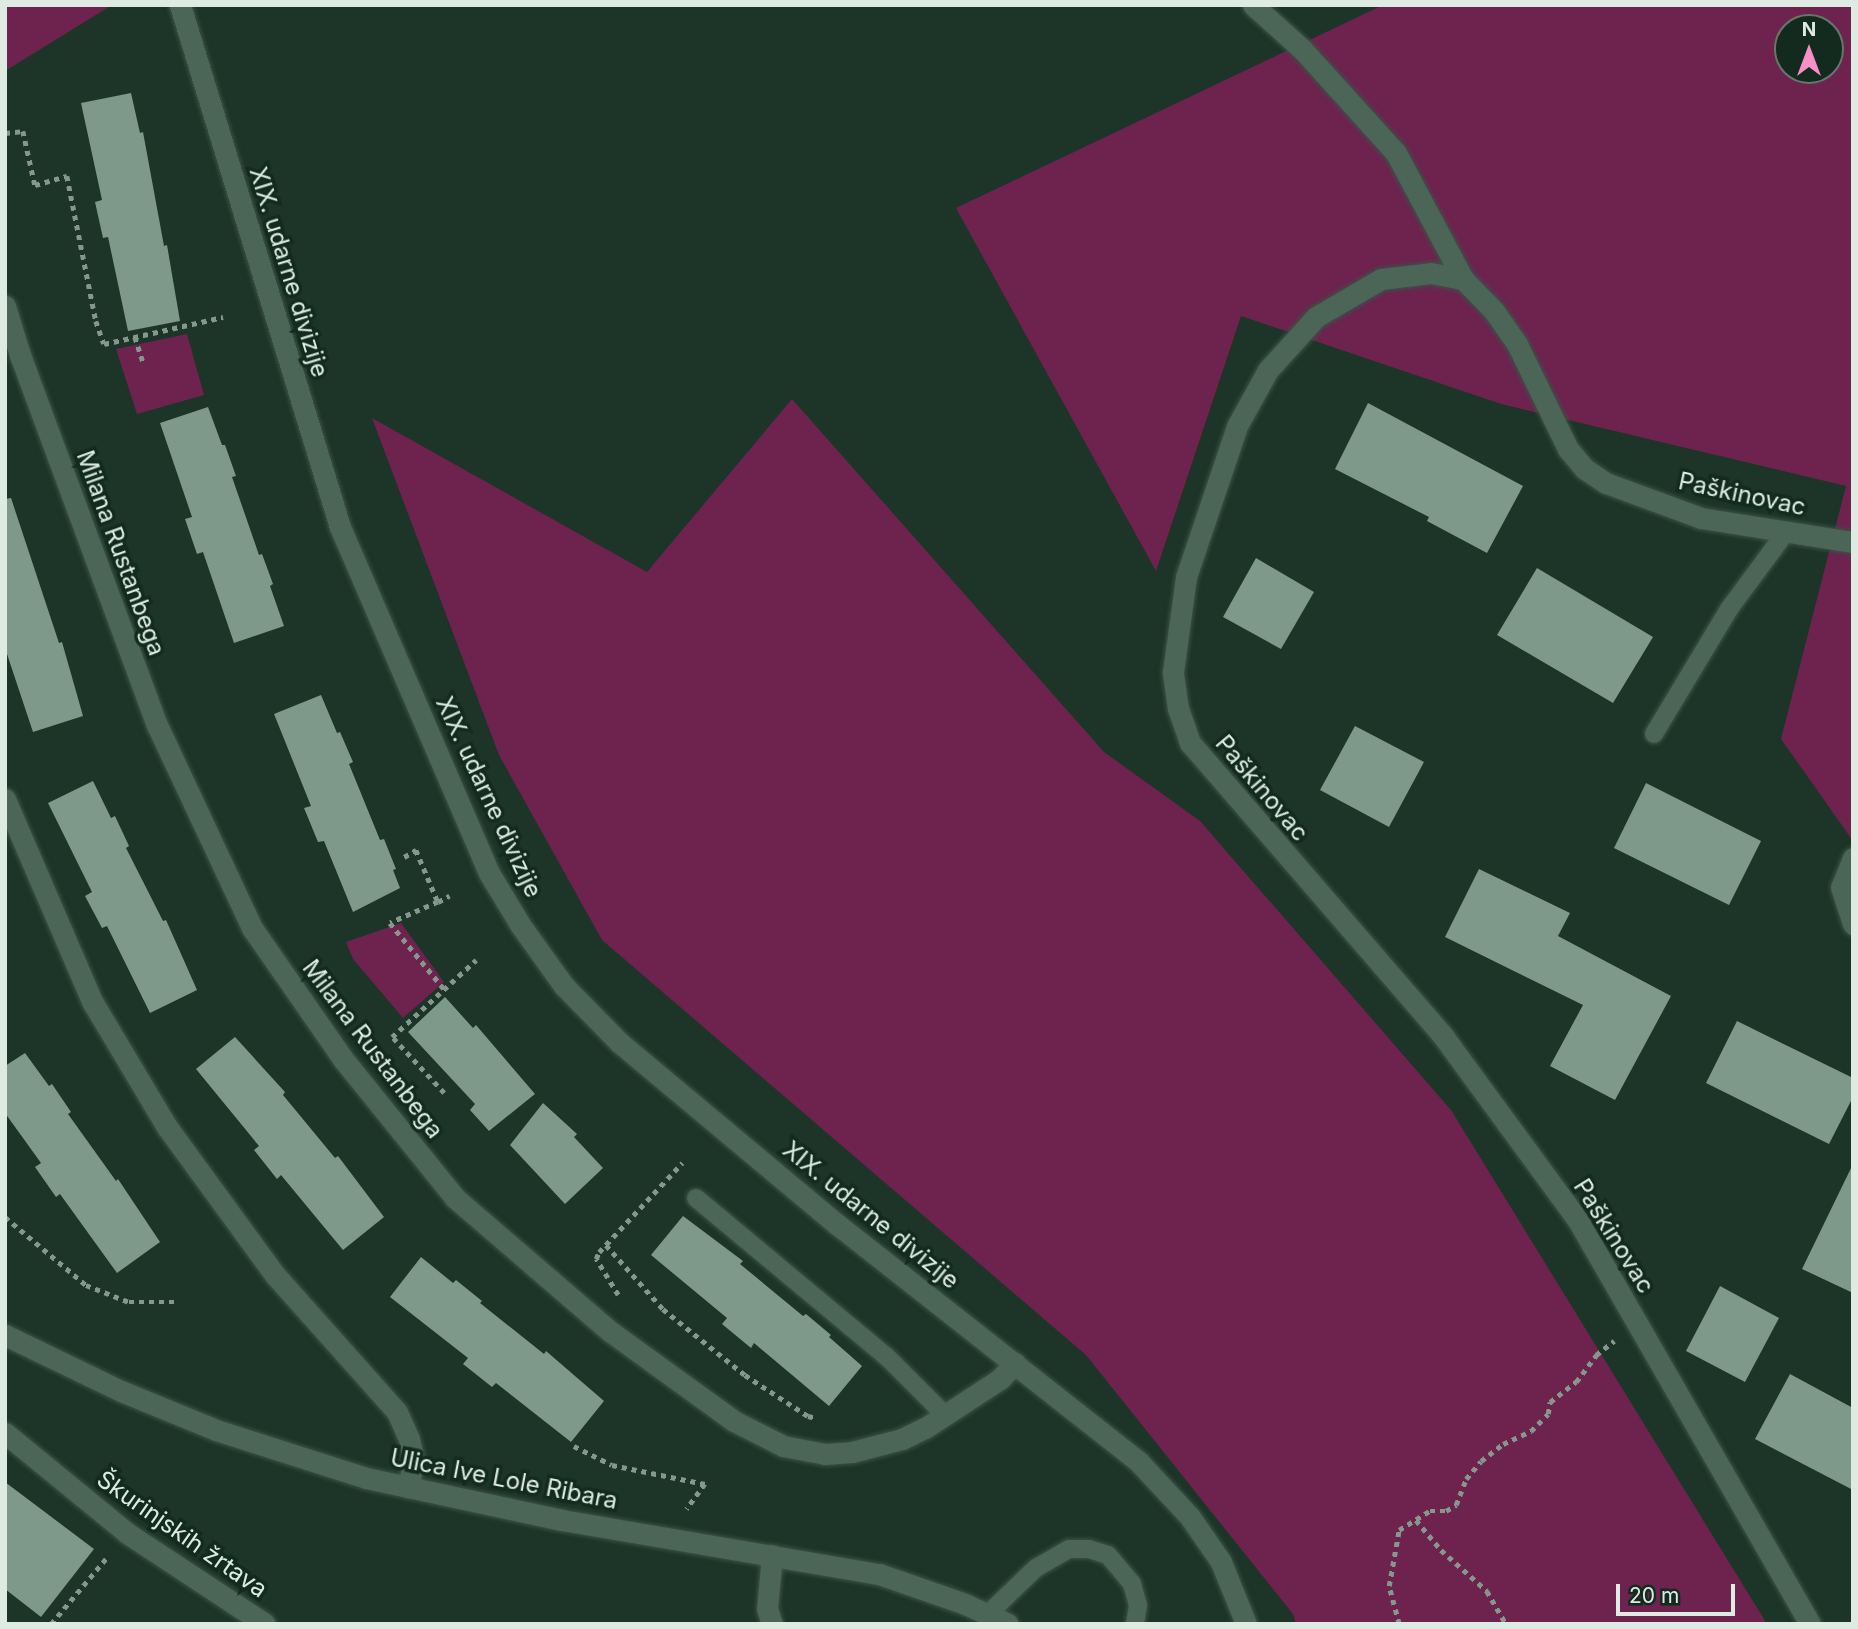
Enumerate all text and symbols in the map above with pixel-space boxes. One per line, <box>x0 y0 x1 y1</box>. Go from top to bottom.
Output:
north arrow <box>1774 14 1844 84</box>
text: N <box>1802 18 1816 41</box>
street label: XIX. udarne divizije <box>243 163 335 381</box>
street label: Milana Rustanbega <box>71 447 171 659</box>
street label: Paškinovac <box>1676 466 1808 522</box>
street label: XIX. udarne divizije <box>430 692 548 902</box>
street label: Paškinovac <box>1209 729 1315 847</box>
street label: Milana Rustanbega <box>297 954 449 1144</box>
street label: XIX. udarne divizije <box>777 1135 965 1295</box>
street label: Paškinovac <box>1568 1174 1660 1298</box>
street label: Ulica Ive Lole Ribara <box>388 1443 620 1515</box>
street label: Škurinjskih žrtava <box>91 1465 273 1603</box>
scale bar <box>1620 1570 1739 1614</box>
text: 20 m <box>1629 1583 1679 1608</box>

